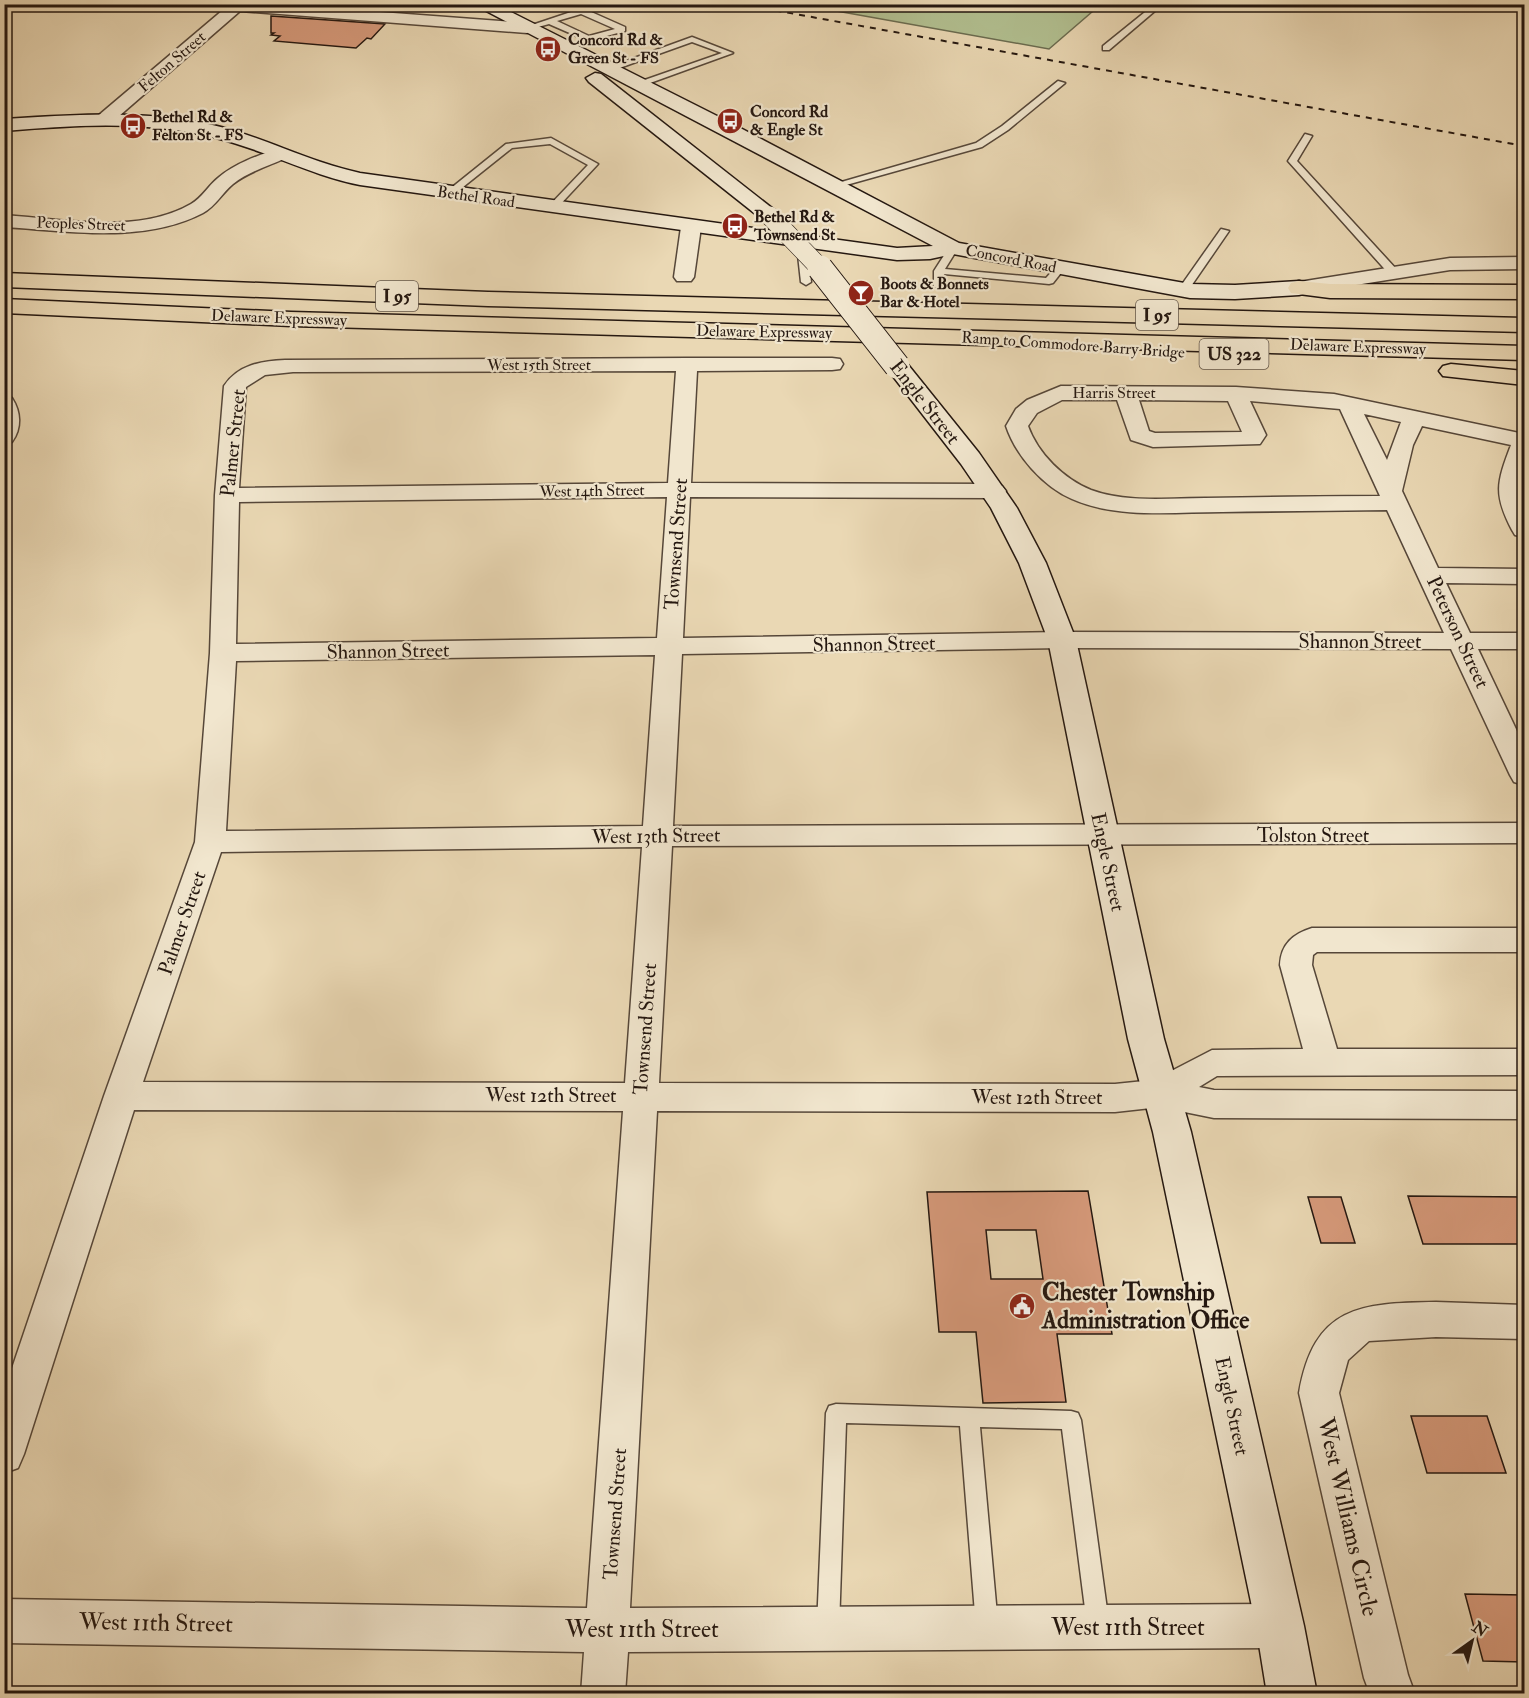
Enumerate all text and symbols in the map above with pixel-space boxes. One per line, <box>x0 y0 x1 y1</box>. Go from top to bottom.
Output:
street label: Felton Street <box>134 27 210 97</box>
place label: Concord Rd & Green St - FS <box>568 30 663 68</box>
bus stop icon: Concord Rd & Green St - FS <box>533 34 563 64</box>
place label: Concord Rd & Engle St <box>750 102 828 141</box>
bus stop icon: Concord Rd & Engle St <box>715 106 745 136</box>
place label: Bethel Rd & Felton St - FS <box>152 107 243 145</box>
bus stop icon: Bethel Rd & Felton St - FS <box>118 111 148 141</box>
street label: Bethel Road <box>436 182 516 212</box>
place label: Bethel Rd & Townsend St <box>753 207 836 245</box>
bus stop icon: Bethel Rd & Townsend St <box>720 211 750 241</box>
street label: Peoples Street <box>36 212 126 237</box>
street label: Concord Road <box>964 240 1058 278</box>
place label: Boots & Bonnets Bar & Hotel <box>880 274 989 312</box>
bar icon: Boots & Bonnets Bar & Hotel <box>846 278 876 308</box>
road number: I 95 <box>376 281 418 311</box>
road number: I 95 <box>1136 300 1178 330</box>
street label: Delaware Expressway <box>211 306 348 331</box>
street label: Delaware Expressway <box>696 321 833 344</box>
street label: Ramp to Commodore Barry Bridge <box>961 327 1186 364</box>
street label: Delaware Expressway <box>1290 335 1427 360</box>
road number: US 322 <box>1200 339 1268 369</box>
street label: West 15th Street <box>486 355 591 375</box>
street label: Engle Street <box>884 355 966 450</box>
street label: Harris Street <box>1072 383 1156 403</box>
street label: Palmer Street <box>215 387 251 498</box>
street label: Townsend Street <box>659 477 693 611</box>
street label: West 14th Street <box>538 480 645 502</box>
street label: Peterson Street <box>1421 572 1495 693</box>
street label: Shannon Street <box>1299 629 1422 654</box>
street label: Shannon Street <box>812 630 936 658</box>
street label: Shannon Street <box>326 637 450 665</box>
street label: Engle Street <box>1085 810 1131 914</box>
street label: West 13th Street <box>590 822 721 850</box>
street label: Tolston Street <box>1257 823 1370 848</box>
street label: Palmer Street <box>153 867 212 978</box>
street label: Townsend Street <box>628 962 662 1096</box>
street label: West 12th Street <box>484 1083 617 1108</box>
street label: West 12th Street <box>970 1085 1103 1110</box>
place label: Chester Township Administration Office <box>1041 1277 1249 1336</box>
public building icon: Chester Township Administration Office <box>1007 1291 1037 1321</box>
street label: Engle Street <box>1209 1354 1255 1458</box>
street label: West Williams Circle <box>1310 1414 1386 1619</box>
street label: Townsend Street <box>598 1447 632 1581</box>
street label: West 11th Street <box>78 1606 233 1640</box>
north arrow <box>1442 1611 1502 1671</box>
street label: West 11th Street <box>1050 1612 1205 1643</box>
street label: West 11th Street <box>564 1614 719 1645</box>
text: N <box>1467 1617 1492 1642</box>

